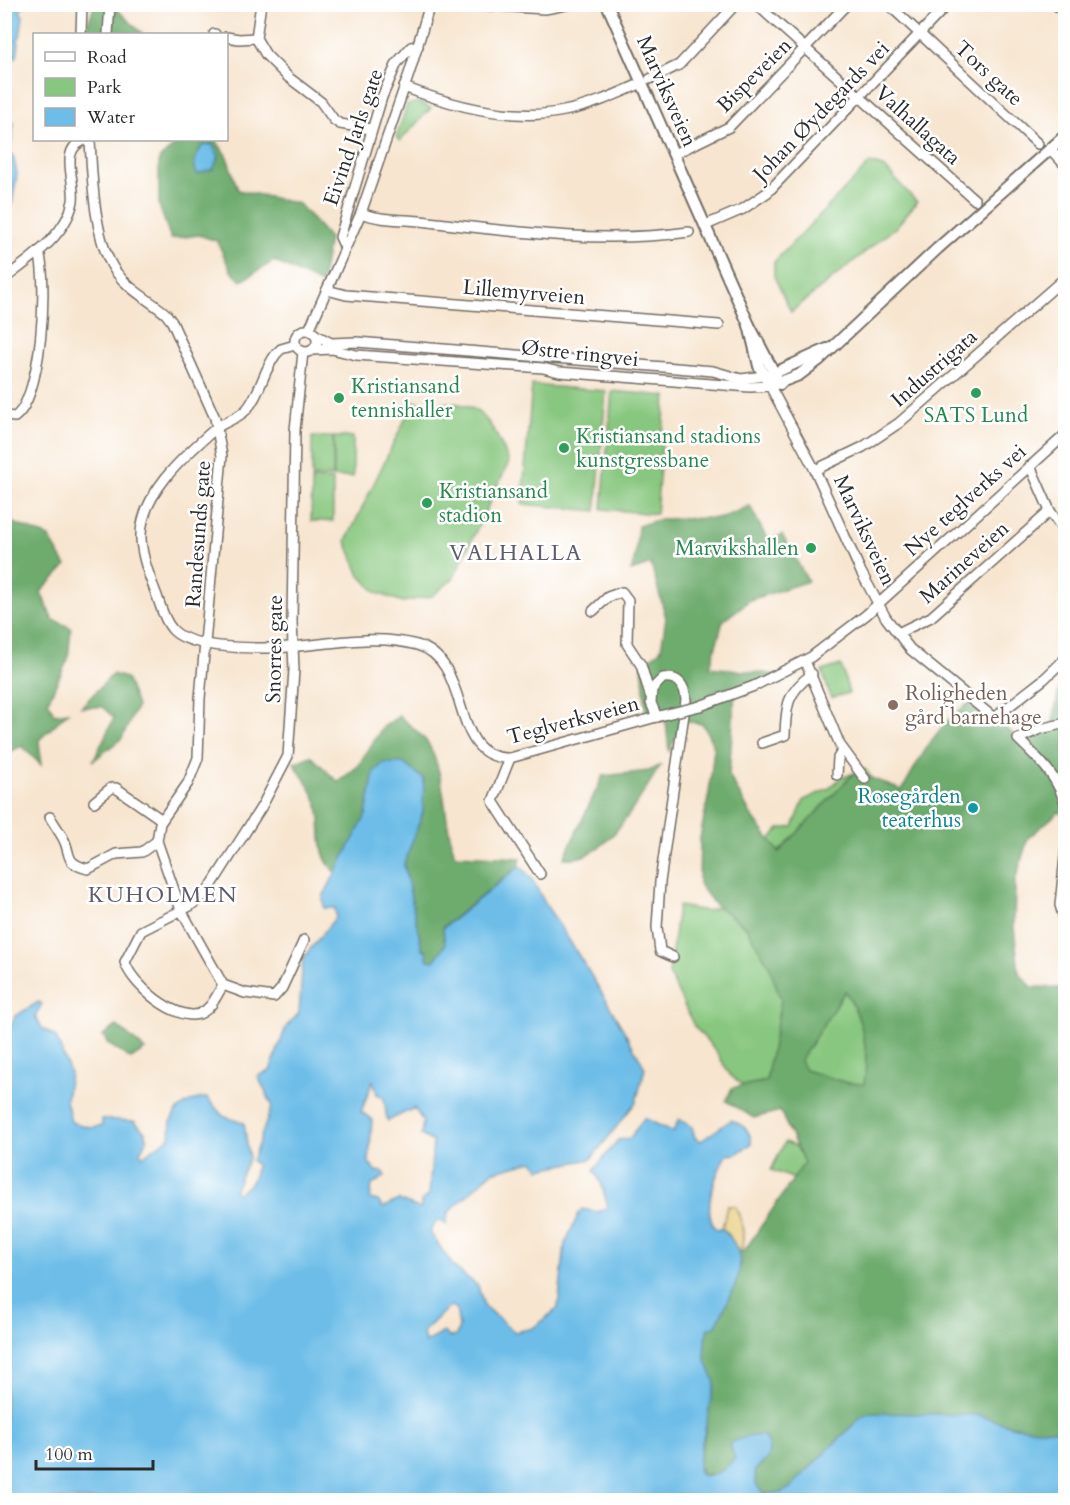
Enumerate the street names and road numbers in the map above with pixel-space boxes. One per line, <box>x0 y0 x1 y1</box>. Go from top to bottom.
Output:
street label: Marviksveien <box>629 31 704 151</box>
street label: Bispeveien <box>710 31 798 119</box>
street label: Tors gate <box>948 34 1029 113</box>
street label: Johan Øydegards vei <box>745 35 896 190</box>
street label: Eivind Jarls gate <box>316 65 390 209</box>
street label: Valhallagata <box>868 79 967 172</box>
street label: Lillemyrveien <box>461 273 586 312</box>
street label: Industrigata <box>885 323 984 414</box>
street label: Østre ringvei <box>520 333 640 374</box>
street label: Nye teglverks vei <box>898 438 1033 563</box>
street label: Randesunds gate <box>179 459 218 609</box>
street label: Marviksveien <box>826 470 903 590</box>
street label: Marineveien <box>913 514 1015 610</box>
street label: Snorres gate <box>259 595 290 703</box>
street label: Teglverksveien <box>504 689 642 752</box>

